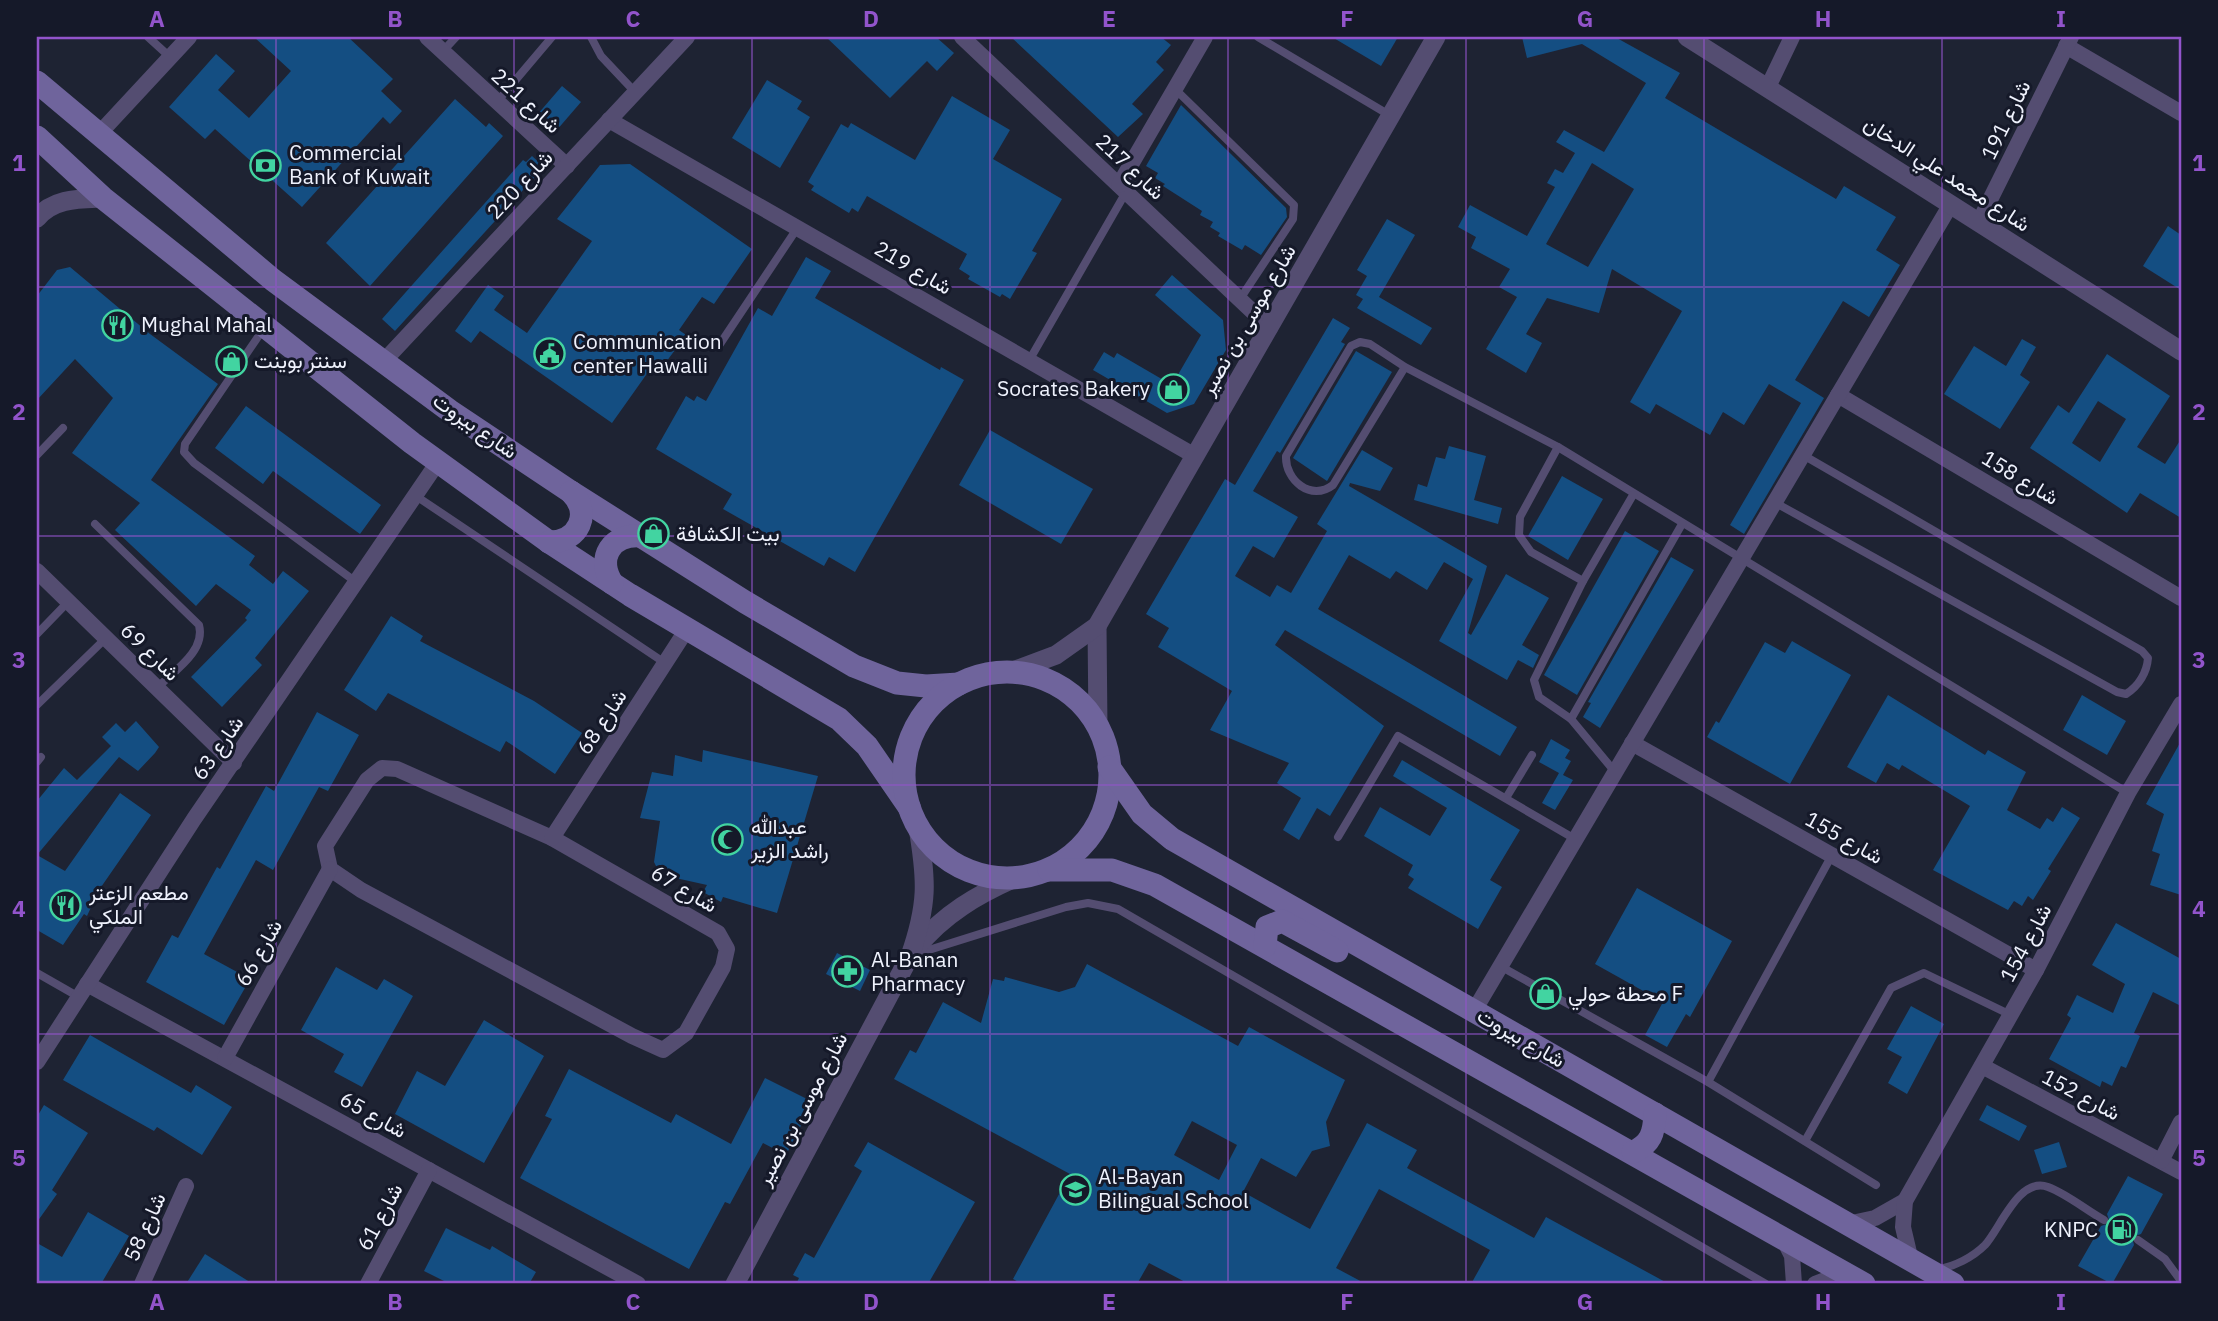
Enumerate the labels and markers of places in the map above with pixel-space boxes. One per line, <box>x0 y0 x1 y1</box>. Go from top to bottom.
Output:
place label: Commercial Bank of Kuwait <box>289 138 430 190</box>
bank icon: Commercial Bank of Kuwait <box>249 148 283 182</box>
restaurant icon: Mughal Mahal <box>101 308 135 342</box>
place label: Mughal Mahal <box>141 310 272 338</box>
place label: Communication center Hawalli <box>573 327 722 379</box>
public building icon: Communication center Hawalli <box>533 337 567 371</box>
shop icon: سنتر بوينت <box>214 344 248 378</box>
place label: سنتر بوينت <box>254 346 347 374</box>
shop icon: Socrates Bakery <box>1156 372 1190 406</box>
place label: Socrates Bakery <box>997 374 1151 402</box>
shop icon: بيت الكشافة <box>636 517 670 551</box>
place label: بيت الكشافة <box>676 519 780 547</box>
place label: عبدالله راشد الزير <box>750 812 829 864</box>
mosque icon: عبدالله راشد الزير <box>711 822 745 856</box>
place label: مطعم الزعتر الملكي <box>88 878 189 934</box>
restaurant icon: مطعم الزعتر الملكي <box>49 888 83 922</box>
place label: Al-Banan Pharmacy <box>871 945 966 997</box>
pharmacy icon: Al-Banan Pharmacy <box>831 955 865 989</box>
shop icon: محطة حولي F <box>1528 977 1562 1011</box>
place label: محطة حولي F <box>1568 979 1683 1011</box>
place label: Al-Bayan Bilingual School <box>1098 1162 1249 1214</box>
school or university icon: Al-Bayan Bilingual School <box>1058 1172 1092 1206</box>
fuel station icon: KNPC <box>2104 1213 2138 1247</box>
place label: KNPC <box>2044 1215 2098 1243</box>

